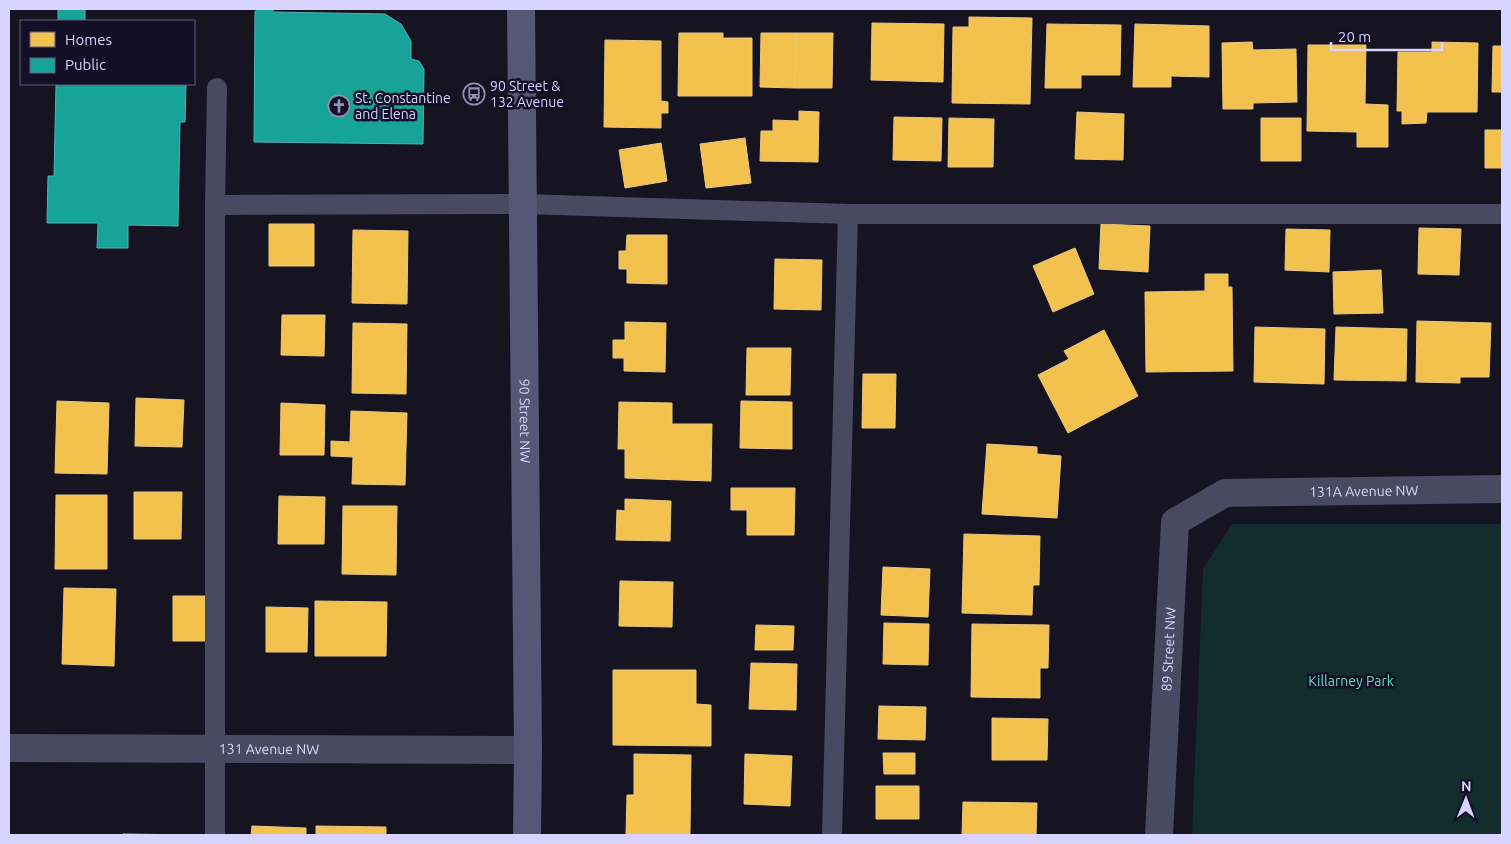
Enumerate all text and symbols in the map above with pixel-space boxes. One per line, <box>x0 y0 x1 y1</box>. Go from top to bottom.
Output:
legend <box>20 20 195 85</box>
scale bar <box>1331 20 1442 52</box>
text: 20 m <box>1338 28 1371 45</box>
text: Homes <box>65 31 112 48</box>
text: Public <box>65 56 106 73</box>
place label: 90 Street & 132 Avenue <box>490 78 564 110</box>
bus stop icon: 90 Street & 132 Avenue <box>462 82 486 106</box>
place label: St. Constantine and Elena <box>355 90 451 122</box>
church icon: St. Constantine and Elena <box>327 94 351 118</box>
street label: 90 Street NW <box>516 379 533 463</box>
street label: 131A Avenue NW <box>1309 482 1419 500</box>
street label: 89 Street NW <box>1158 607 1179 692</box>
park label: Killarney Park <box>1308 673 1394 689</box>
street label: 131 Avenue NW <box>219 741 319 757</box>
north arrow <box>1441 774 1491 824</box>
text: N <box>1461 778 1472 794</box>

